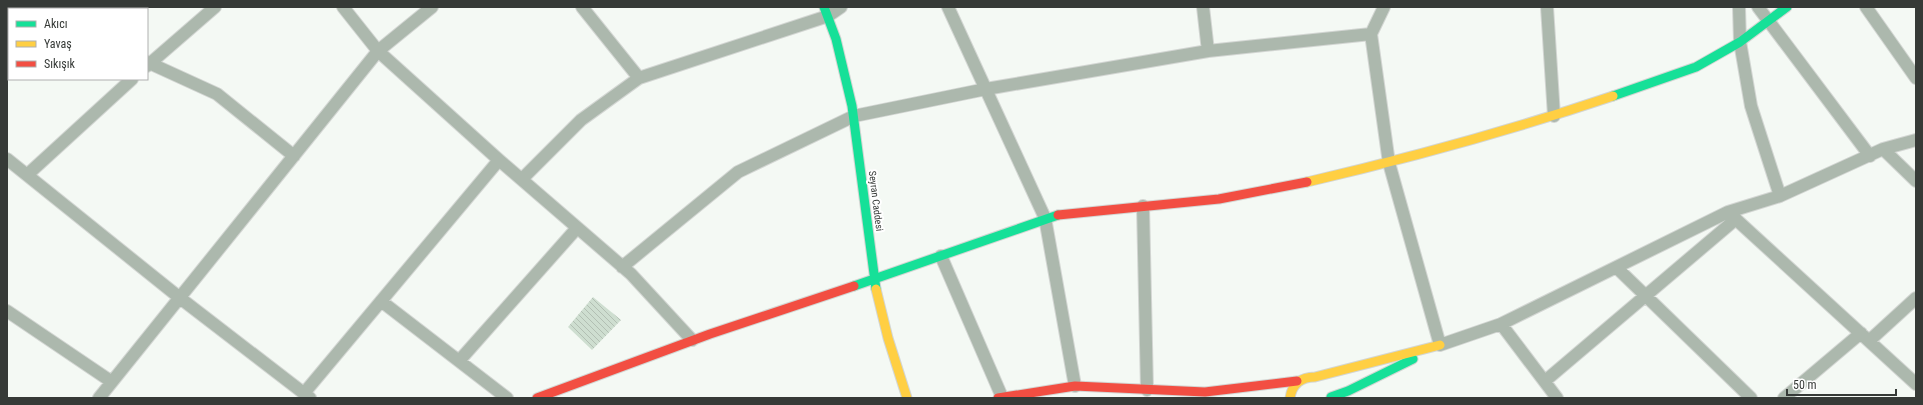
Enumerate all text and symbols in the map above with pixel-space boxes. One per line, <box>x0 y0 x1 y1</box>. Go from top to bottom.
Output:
legend <box>8 8 148 80</box>
text: Akıcı <box>44 17 68 31</box>
text: Yavaş <box>44 37 72 51</box>
text: Sıkışık <box>44 57 76 71</box>
street label: Seyran Caddesi <box>867 170 885 232</box>
scale bar <box>1787 371 1896 397</box>
text: 50 m <box>1793 378 1817 392</box>

